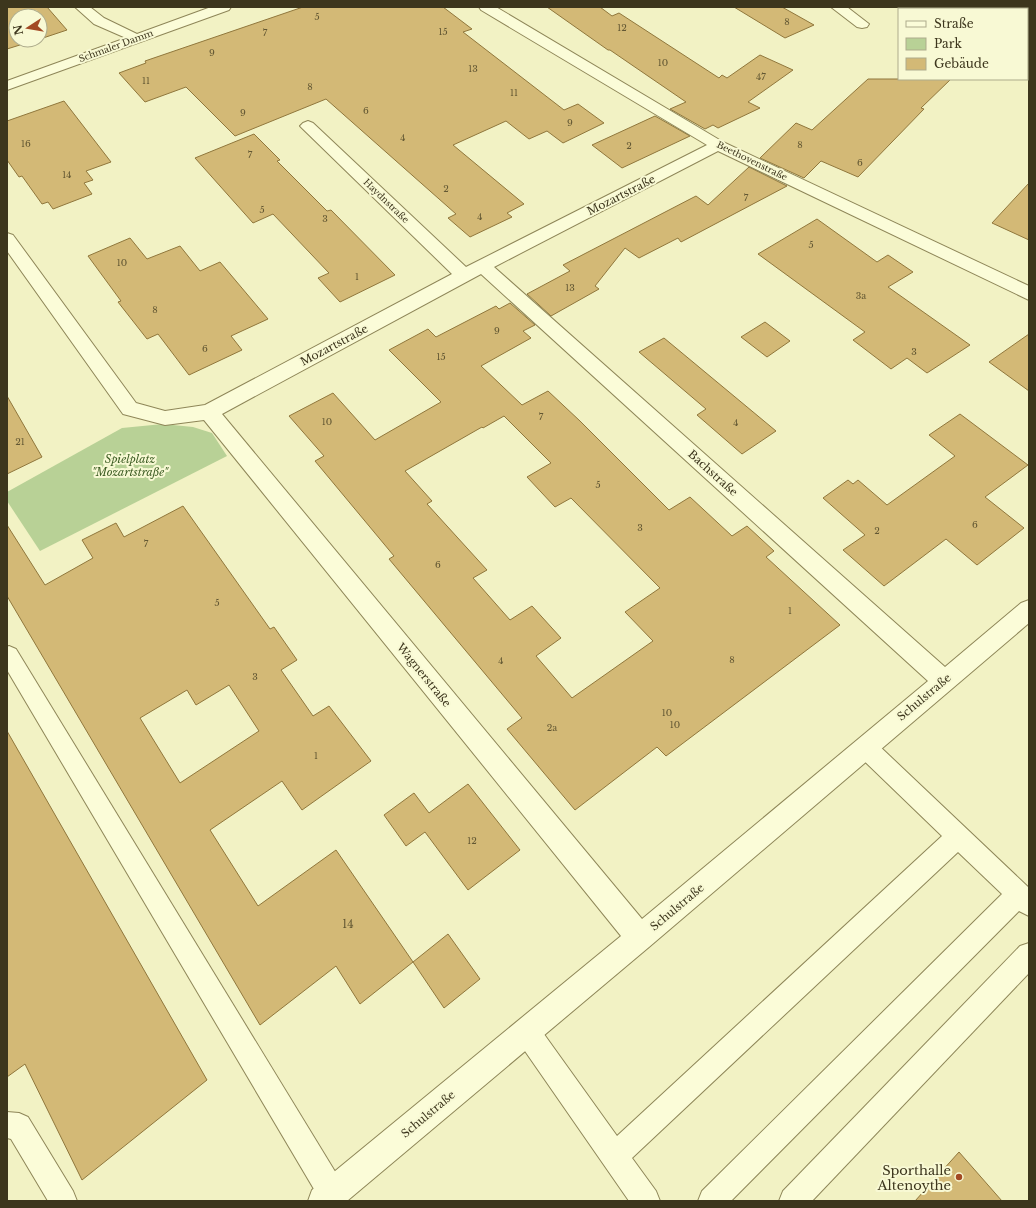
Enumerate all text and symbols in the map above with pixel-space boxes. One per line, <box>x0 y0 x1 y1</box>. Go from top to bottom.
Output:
north arrow <box>8 8 48 48</box>
legend <box>898 8 1028 80</box>
house number: 5 <box>314 11 320 22</box>
house number: 8 <box>784 16 790 27</box>
text: Straße <box>934 16 974 31</box>
house number: 12 <box>617 22 627 33</box>
text: N <box>10 23 26 37</box>
house number: 15 <box>438 26 448 37</box>
street label: Schmaler Damm <box>77 27 155 64</box>
house number: 7 <box>263 27 268 38</box>
text: Park <box>934 36 962 51</box>
house number: 9 <box>209 47 215 58</box>
text: Gebäude <box>934 56 989 71</box>
house number: 10 <box>658 57 668 68</box>
house number: 13 <box>468 63 478 74</box>
house number: 47 <box>756 71 766 82</box>
house number: 11 <box>142 75 150 86</box>
house number: 8 <box>307 81 313 92</box>
house number: 11 <box>510 87 518 98</box>
house number: 6 <box>363 105 369 116</box>
house number: 9 <box>240 107 246 118</box>
house number: 9 <box>567 117 573 128</box>
house number: 4 <box>400 132 406 143</box>
house number: 16 <box>21 138 31 149</box>
street label: Beethovenstraße <box>715 139 789 182</box>
house number: 8 <box>797 139 803 150</box>
house number: 2 <box>626 140 632 151</box>
house number: 7 <box>248 149 253 160</box>
house number: 6 <box>857 157 863 168</box>
house number: 14 <box>62 169 72 180</box>
street label: Mozartstraße <box>585 172 657 218</box>
street label: Haydnstraße <box>361 176 411 225</box>
house number: 2 <box>443 183 449 194</box>
house number: 7 <box>744 192 749 203</box>
house number: 5 <box>259 204 265 215</box>
house number: 4 <box>477 211 483 222</box>
house number: 3 <box>322 213 328 224</box>
house number: 5 <box>808 239 814 250</box>
house number: 10 <box>117 257 127 268</box>
house number: 1 <box>355 271 359 282</box>
house number: 13 <box>565 282 575 293</box>
house number: 3a <box>856 290 866 301</box>
house number: 8 <box>152 304 158 315</box>
street label: Mozartstraße <box>298 321 370 369</box>
house number: 9 <box>494 325 500 336</box>
house number: 6 <box>202 343 208 354</box>
house number: 3 <box>911 346 917 357</box>
house number: 15 <box>436 351 446 362</box>
house number: 7 <box>539 411 544 422</box>
house number: 10 <box>322 416 332 427</box>
house number: 4 <box>733 417 739 428</box>
house number: 21 <box>15 436 25 447</box>
street label: Bachstraße <box>685 447 741 499</box>
park label: Spielplatz "Mozartstraße" <box>92 452 169 479</box>
house number: 5 <box>595 479 601 490</box>
house number: 6 <box>972 519 978 530</box>
house number: 3 <box>637 522 643 533</box>
house number: 2 <box>874 525 880 536</box>
house number: 7 <box>144 538 149 549</box>
house number: 6 <box>435 559 441 570</box>
house number: 5 <box>214 597 220 608</box>
house number: 1 <box>788 605 792 616</box>
street label: Wagnerstraße <box>393 639 454 710</box>
house number: 8 <box>729 654 735 665</box>
house number: 4 <box>498 655 504 666</box>
street label: Schulstraße <box>894 670 954 724</box>
house number: 3 <box>252 671 258 682</box>
house number: 10 <box>662 707 672 718</box>
house number: 10 <box>670 719 680 730</box>
house number: 2a <box>547 722 557 733</box>
house number: 1 <box>314 750 318 761</box>
house number: 12 <box>467 835 477 846</box>
street label: Schulstraße <box>647 880 707 934</box>
house number: 14 <box>342 917 354 931</box>
street label: Schulstraße <box>398 1087 458 1141</box>
place label: Sporthalle Altenoythe <box>877 1162 951 1194</box>
marker: Sporthalle Altenoythe <box>954 1172 964 1182</box>

